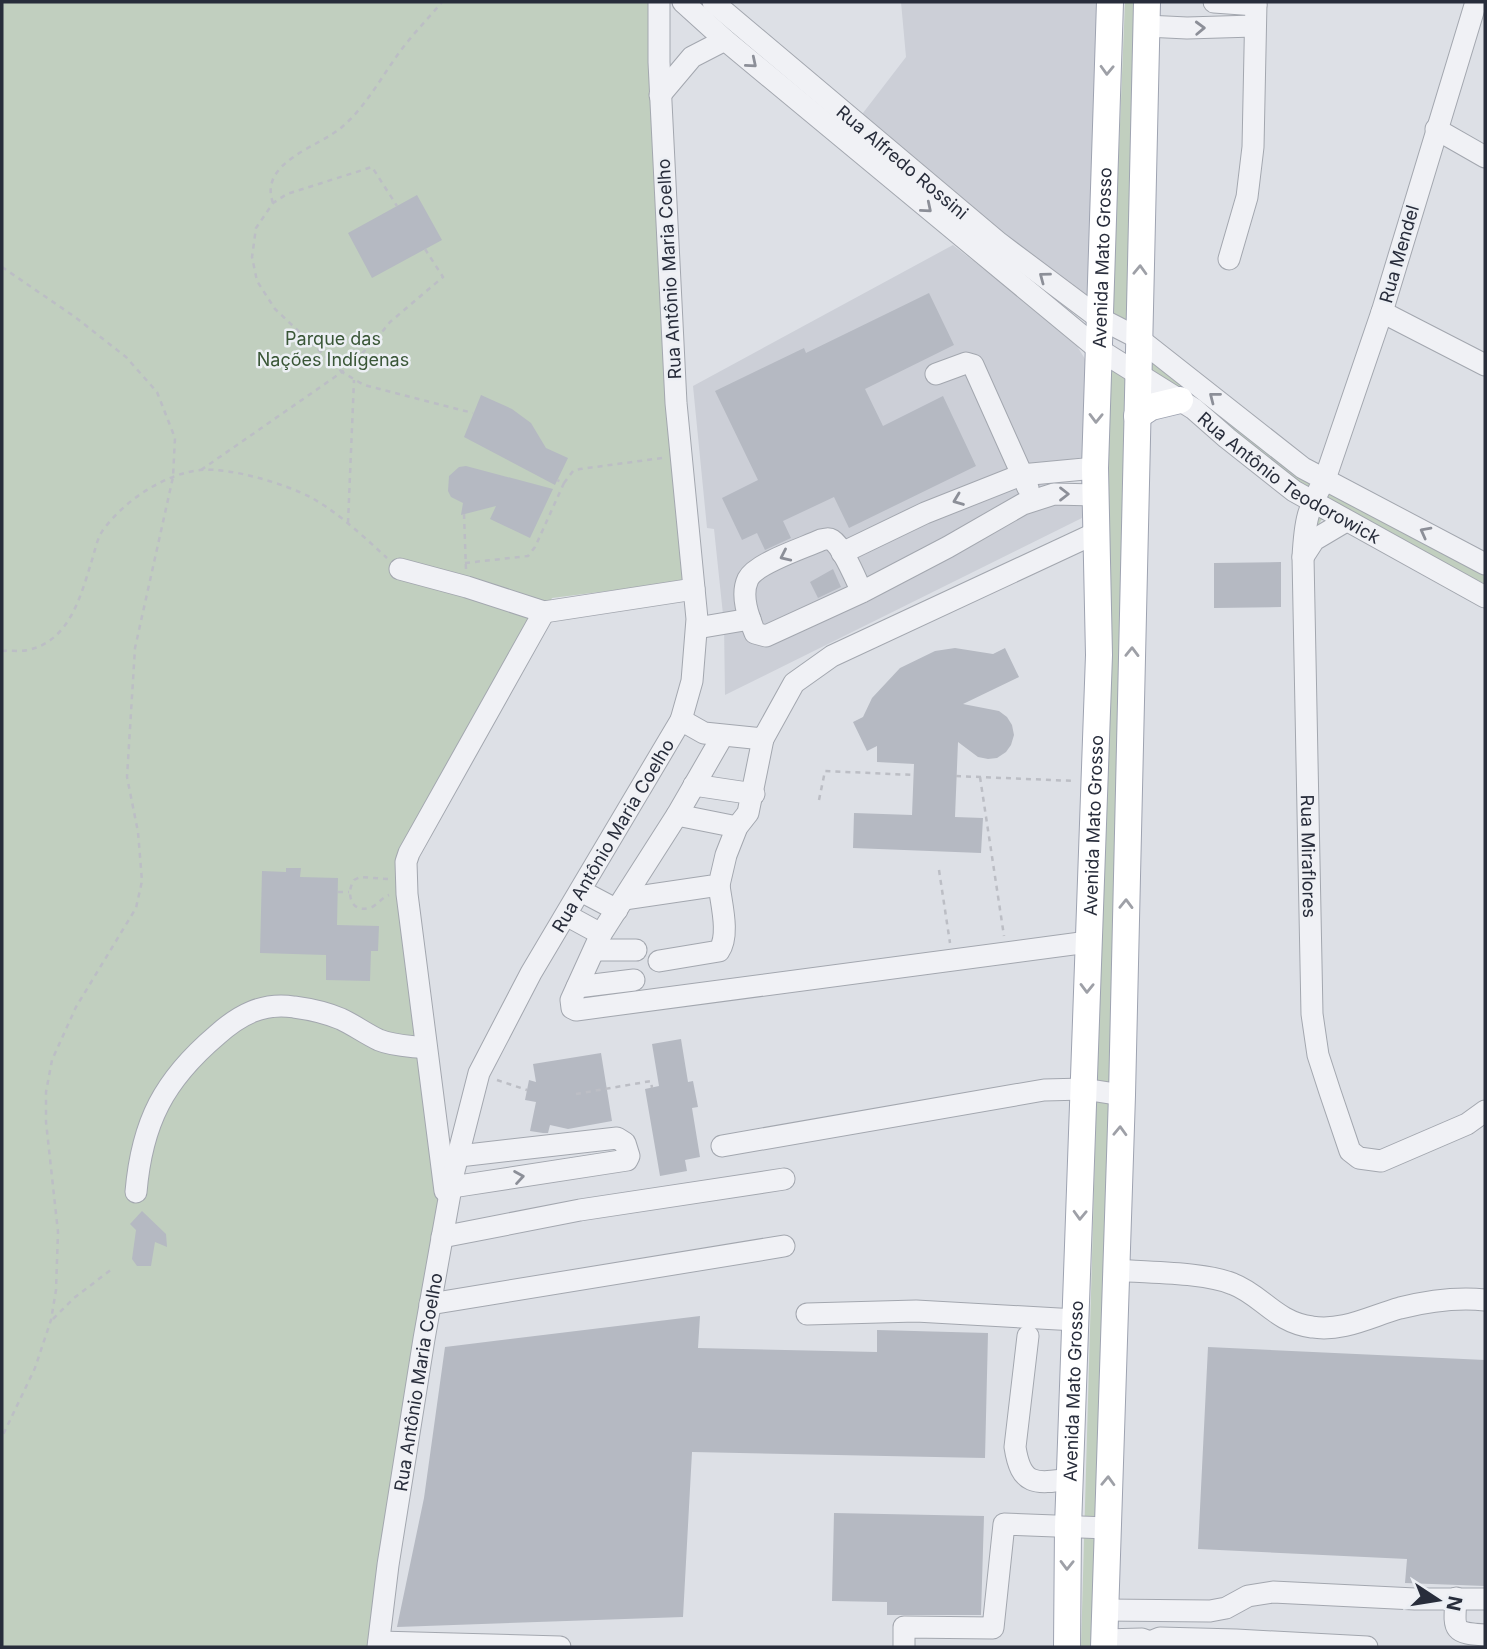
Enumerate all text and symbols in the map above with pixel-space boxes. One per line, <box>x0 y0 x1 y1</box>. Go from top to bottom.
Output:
one-way arrow <box>1195 20 1206 35</box>
one-way arrow <box>744 55 757 67</box>
one-way arrow <box>1100 65 1115 76</box>
street label: Rua Alfredo Rossini <box>833 101 973 223</box>
street label: Rua Antônio Maria Coelho <box>653 158 685 380</box>
street label: Avenida Mato Grosso <box>1088 167 1115 349</box>
one-way arrow <box>919 200 932 212</box>
street label: Rua Mendel <box>1375 203 1423 305</box>
one-way arrow <box>1132 264 1147 275</box>
one-way arrow <box>1039 272 1052 285</box>
park label: Parque das Nações Indígenas <box>257 328 409 370</box>
one-way arrow <box>1209 392 1221 405</box>
street label: Rua Antônio Teodorowick <box>1194 407 1384 547</box>
one-way arrow <box>1088 413 1104 423</box>
one-way arrow <box>1059 486 1070 502</box>
one-way arrow <box>952 492 964 506</box>
one-way arrow <box>1420 527 1432 540</box>
one-way arrow <box>779 548 792 562</box>
one-way arrow <box>1124 646 1140 657</box>
street label: Rua Antônio Maria Coelho <box>547 735 678 936</box>
street label: Avenida Mato Grosso <box>1079 735 1107 916</box>
street label: Rua Miraflores <box>1297 795 1321 918</box>
one-way arrow <box>1118 898 1134 909</box>
one-way arrow <box>1079 982 1094 993</box>
one-way arrow <box>1113 1126 1128 1137</box>
one-way arrow <box>513 1169 525 1184</box>
one-way arrow <box>1072 1210 1087 1221</box>
street label: Rua Antônio Maria Coelho <box>389 1271 446 1493</box>
street label: Avenida Mato Grosso <box>1059 1300 1087 1482</box>
one-way arrow <box>1101 1475 1116 1486</box>
one-way arrow <box>1060 1560 1075 1571</box>
north arrow <box>1403 1565 1473 1635</box>
text: N <box>1441 1594 1467 1613</box>

